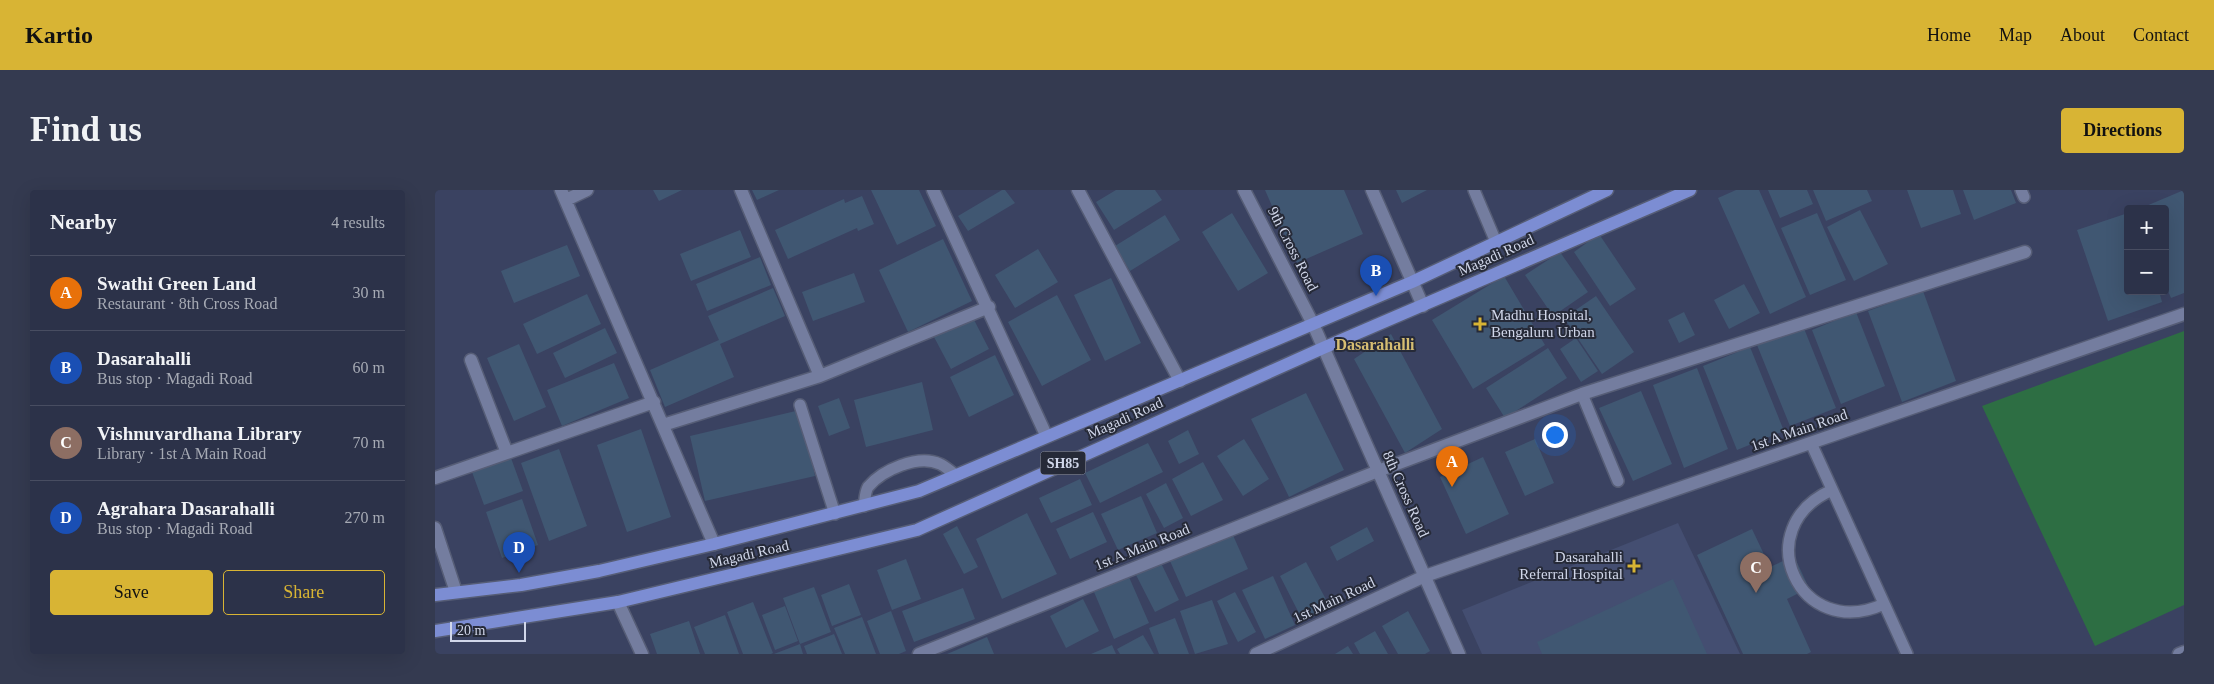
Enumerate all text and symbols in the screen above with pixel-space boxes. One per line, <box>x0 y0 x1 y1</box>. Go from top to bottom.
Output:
text: Kartio <box>25 22 93 48</box>
text: Home <box>1927 25 1971 45</box>
text: Map <box>1999 25 2032 45</box>
text: About <box>2060 25 2105 45</box>
text: Contact <box>2133 25 2189 45</box>
button: Directions <box>2061 108 2184 153</box>
text: Find us <box>30 110 142 149</box>
street label: 9th Cross Road <box>1265 204 1321 294</box>
map controls <box>2124 205 2169 295</box>
button: + <box>2124 205 2169 250</box>
text: Nearby <box>50 210 117 234</box>
text: 4 results <box>331 214 385 231</box>
street label: Magadi Road <box>1456 231 1537 279</box>
button: − <box>2124 250 2169 295</box>
pin: B <box>1360 255 1392 296</box>
text: Swathi Green Land <box>97 273 256 294</box>
text: A <box>60 284 72 301</box>
text: 30 m <box>353 284 385 301</box>
text: Restaurant · 8th Cross Road <box>97 295 277 312</box>
place label: Madhu Hospital, Bengaluru Urban <box>1491 307 1595 340</box>
marker: Madhu Hospital, Bengaluru Urban <box>1473 317 1487 331</box>
district label: Dasarahalli <box>1335 336 1415 353</box>
text: Dasarahalli <box>97 348 191 369</box>
text: B <box>61 359 71 376</box>
text: 60 m <box>353 359 385 376</box>
text: Bus stop · Magadi Road <box>97 370 253 387</box>
street label: Magadi Road <box>1085 394 1166 442</box>
street label: 1st A Main Road <box>1749 406 1850 454</box>
your location <box>1542 422 1568 448</box>
text: Vishnuvardhana Library <box>97 423 302 444</box>
text: C <box>60 434 72 451</box>
text: 70 m <box>353 434 385 451</box>
text: Library · 1st A Main Road <box>97 445 266 462</box>
pin: A <box>1436 446 1468 487</box>
street label: 8th Cross Road <box>1380 448 1432 540</box>
road number: SH85 <box>1041 452 1085 474</box>
text: Agrahara Dasarahalli <box>97 498 275 519</box>
text: D <box>60 509 72 526</box>
text: 270 m <box>345 509 385 526</box>
text: Bus stop · Magadi Road <box>97 520 253 537</box>
street label: 1st A Main Road <box>1092 520 1192 573</box>
pin: D <box>503 532 535 573</box>
street label: Magadi Road <box>708 537 791 571</box>
place label: Dasarahalli Referral Hospital <box>1519 549 1623 582</box>
pin: C <box>1740 552 1772 593</box>
marker: Dasarahalli Referral Hospital <box>1627 559 1641 573</box>
button: Save <box>50 570 213 615</box>
button: Share <box>223 570 385 615</box>
street label: 1st Main Road <box>1291 574 1378 626</box>
scale bar <box>450 619 526 642</box>
text: 20 m <box>457 623 485 638</box>

